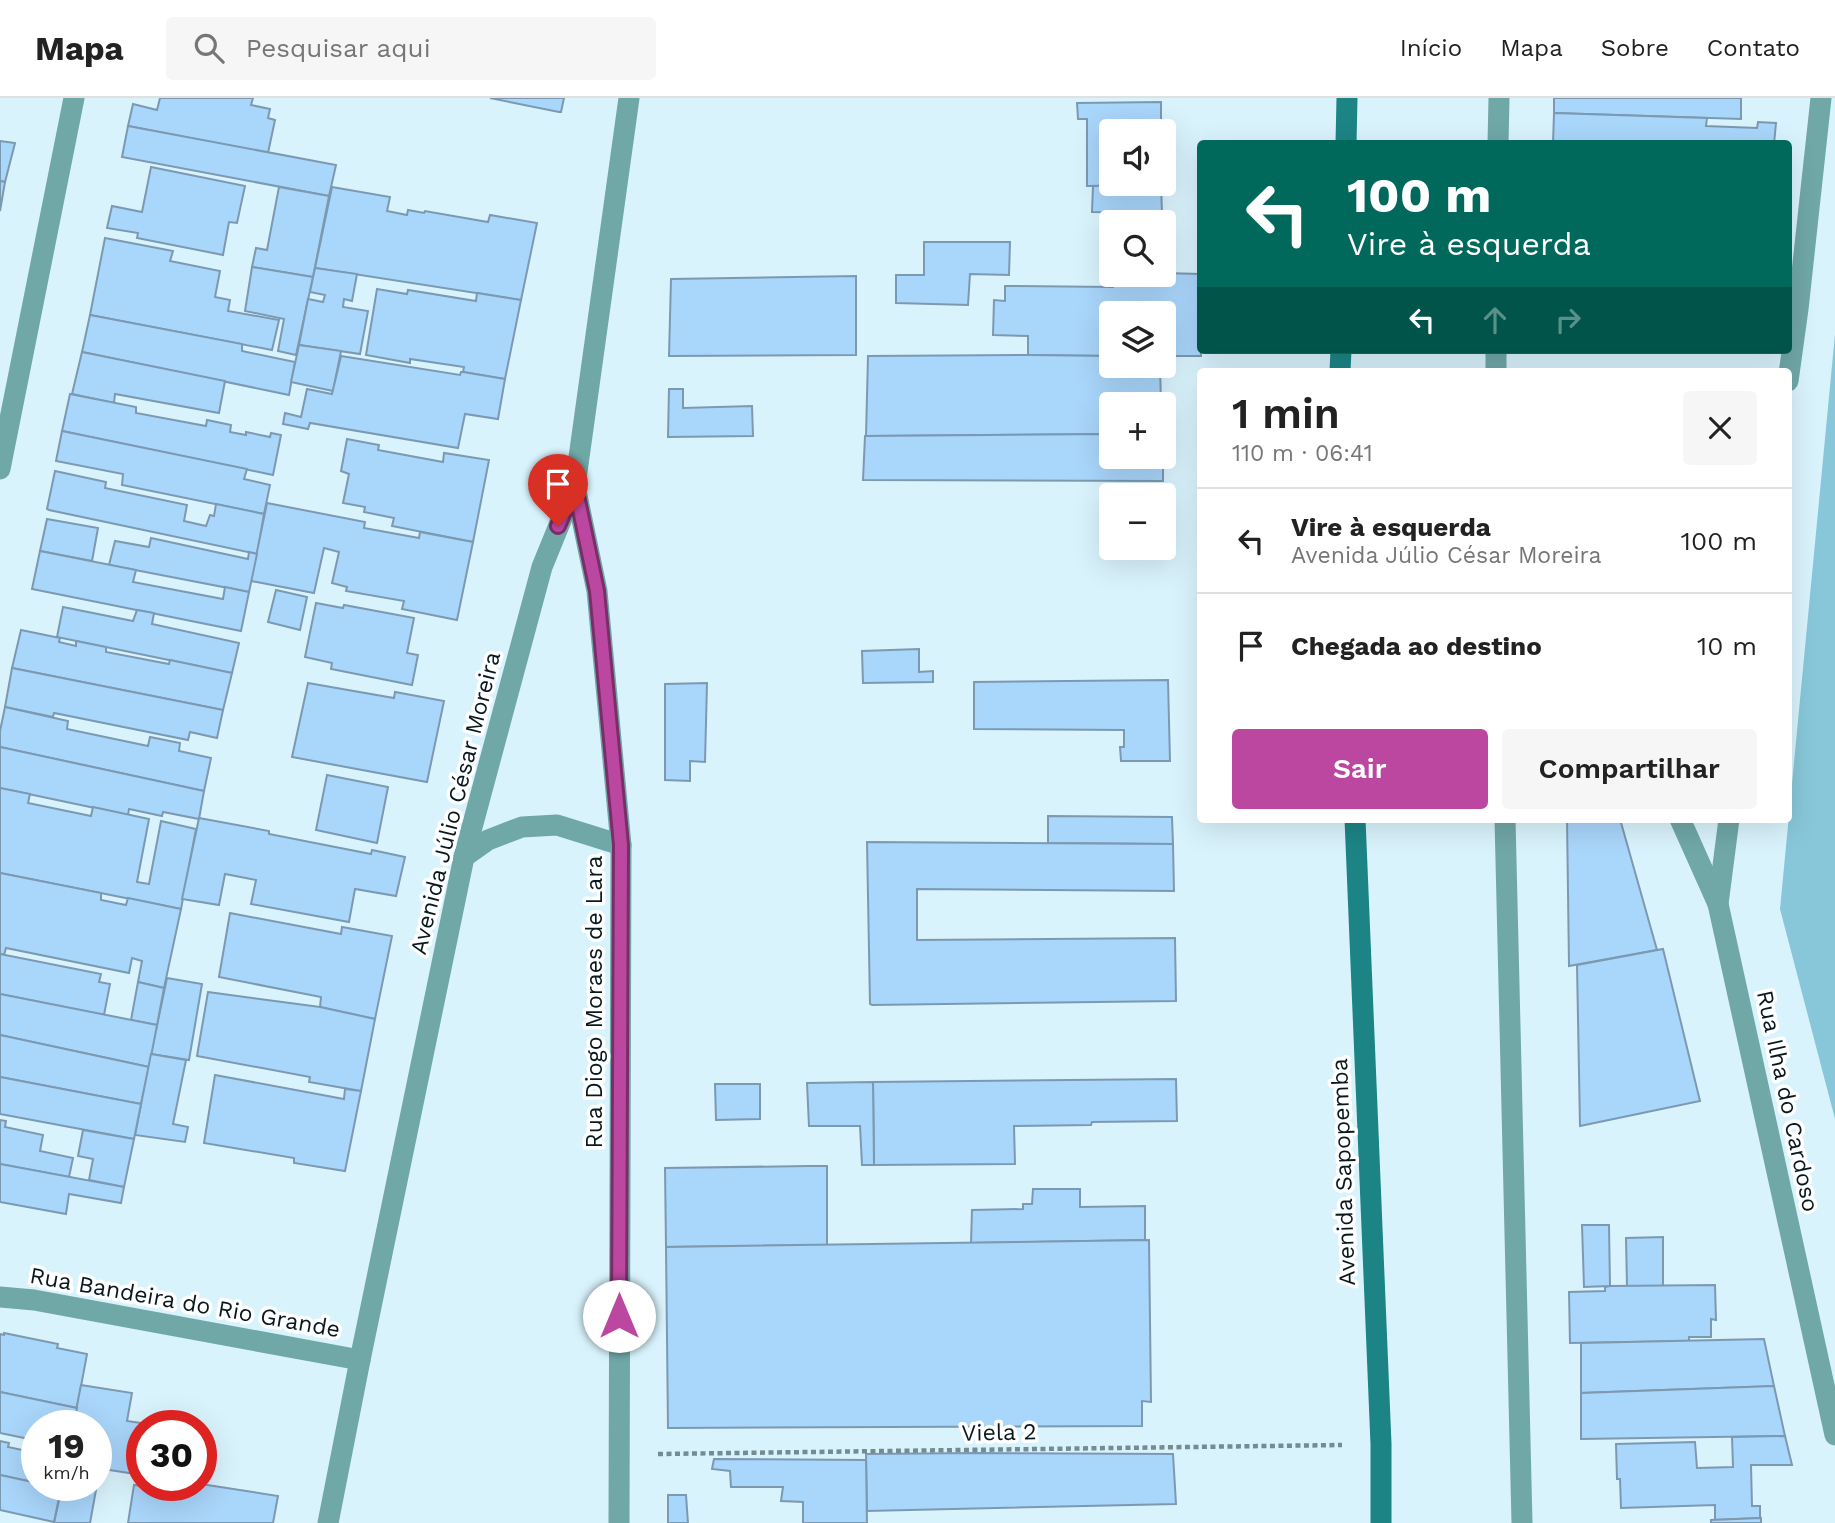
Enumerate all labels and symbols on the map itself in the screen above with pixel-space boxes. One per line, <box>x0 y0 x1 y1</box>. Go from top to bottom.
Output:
pin <box>528 454 588 526</box>
street label: Avenida Júlio César Moreira <box>405 649 506 957</box>
street label: Rua Diogo Moraes de Lara <box>581 856 608 1148</box>
street label: Rua Ilha do Cardoso <box>1751 988 1824 1214</box>
street label: Avenida Sapopemba <box>1326 1058 1361 1286</box>
street label: Rua Bandeira do Rio Grande <box>28 1262 342 1343</box>
position arrow <box>582 1279 656 1353</box>
speed limit sign: 30 <box>126 1410 217 1501</box>
street label: Viela 2 <box>961 1418 1037 1447</box>

